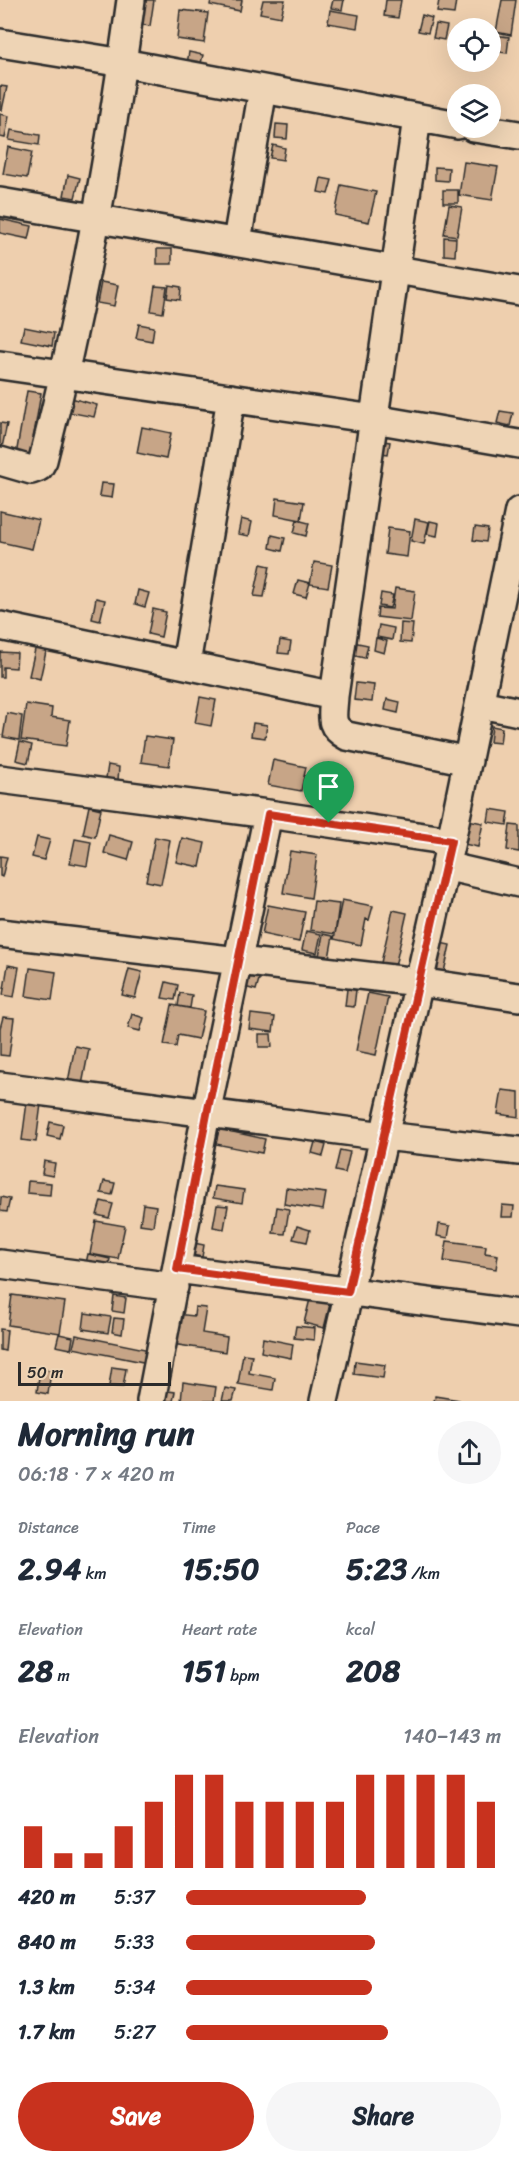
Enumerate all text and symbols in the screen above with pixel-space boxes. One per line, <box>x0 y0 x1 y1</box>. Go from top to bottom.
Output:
map controls <box>447 18 501 138</box>
button: locate <box>447 18 501 72</box>
button: layers <box>447 84 501 138</box>
pin <box>303 761 354 823</box>
icon: arrive <box>312 770 345 803</box>
text: 50 m <box>27 1358 63 1387</box>
scale bar <box>18 1359 171 1386</box>
text: Morning run <box>18 1405 194 1463</box>
button: share <box>438 1421 501 1484</box>
text: 06:18 · 7 × 420 m <box>18 1457 175 1492</box>
text: Distance <box>18 1513 79 1542</box>
text: Time <box>182 1513 216 1542</box>
text: Pace <box>346 1513 380 1542</box>
text: 2.94 <box>18 1542 82 1596</box>
text: 15:50 <box>182 1542 260 1596</box>
text: 5:23 <box>346 1542 407 1596</box>
text: km <box>82 1559 107 1588</box>
text: /km <box>407 1559 440 1588</box>
text: Elevation <box>18 1615 83 1644</box>
text: Heart rate <box>182 1615 257 1644</box>
text: kcal <box>346 1615 375 1644</box>
text: 28 <box>18 1644 53 1698</box>
text: 151 <box>182 1644 226 1698</box>
text: 208 <box>346 1644 400 1698</box>
text: m <box>53 1661 70 1690</box>
text: bpm <box>226 1661 260 1690</box>
text: Elevation <box>18 1719 99 1754</box>
text: 140–143 m <box>403 1719 501 1754</box>
text: 420 m <box>18 1880 75 1915</box>
text: 5:37 <box>114 1880 155 1915</box>
text: 840 m <box>18 1925 76 1960</box>
text: 5:33 <box>114 1925 154 1960</box>
text: 1.3 km <box>18 1970 75 2005</box>
text: 5:34 <box>114 1970 156 2005</box>
text: 1.7 km <box>18 2015 75 2050</box>
text: 5:27 <box>114 2015 155 2050</box>
button: Save <box>18 2082 254 2151</box>
button: Share <box>266 2082 501 2151</box>

